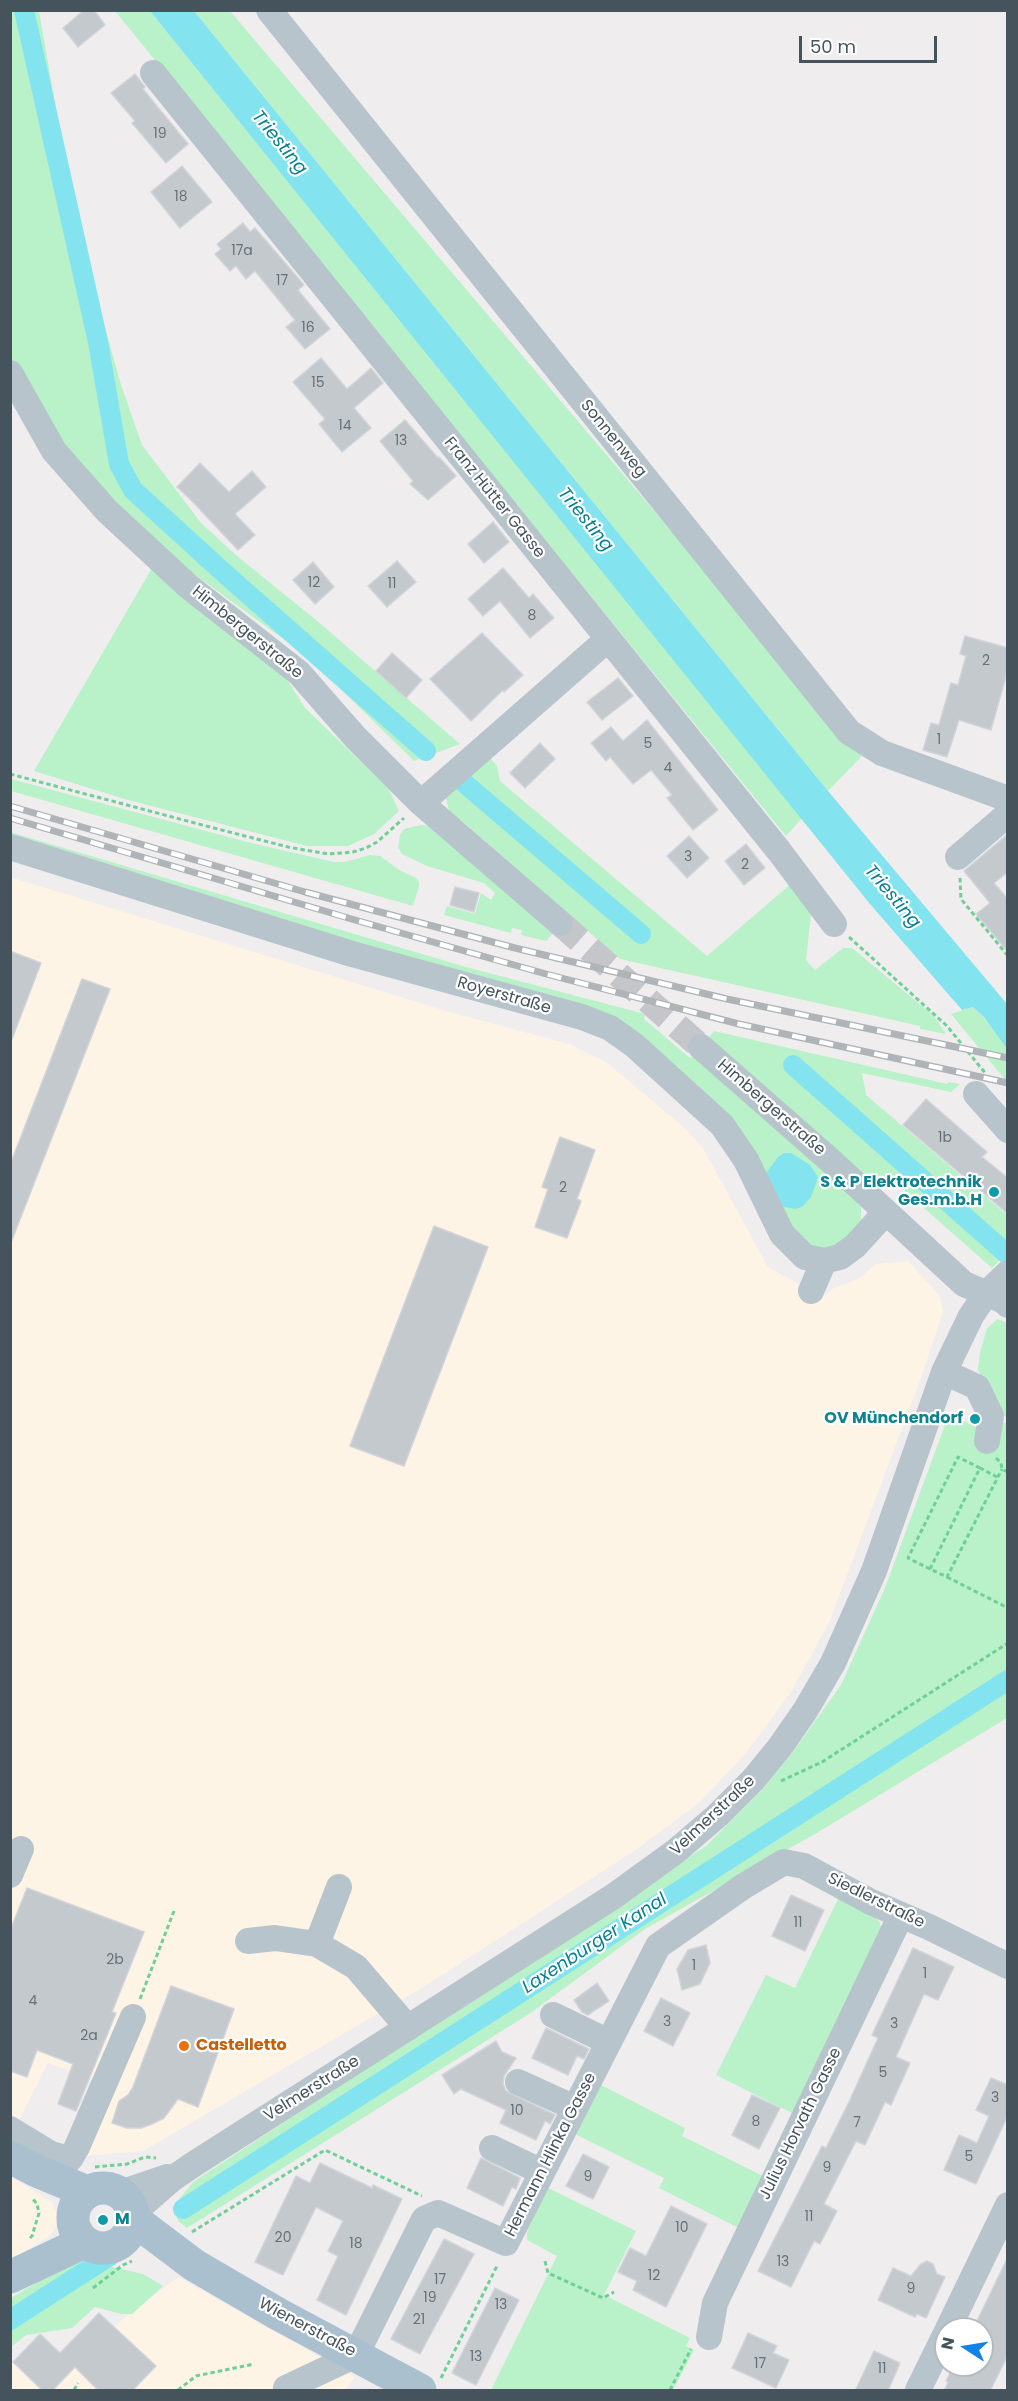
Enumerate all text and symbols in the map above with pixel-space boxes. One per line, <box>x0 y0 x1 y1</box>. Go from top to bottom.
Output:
scale bar <box>802 24 940 62</box>
text: 50 m <box>810 34 856 59</box>
water label: Triesting <box>247 107 311 179</box>
house number: 19 <box>153 126 167 142</box>
house number: 18 <box>174 189 188 205</box>
house number: 17a <box>231 243 253 259</box>
house number: 17 <box>276 273 288 289</box>
house number: 16 <box>301 320 315 336</box>
house number: 15 <box>311 375 325 391</box>
street label: Sonnenweg <box>576 396 650 482</box>
house number: 14 <box>338 418 352 434</box>
house number: 13 <box>395 433 407 449</box>
street label: Franz Hütter Gasse <box>439 434 549 562</box>
water label: Triesting <box>553 484 617 556</box>
house number: 12 <box>308 575 320 591</box>
house number: 11 <box>388 576 396 592</box>
street label: Himbergerstraße <box>188 583 306 683</box>
house number: 8 <box>528 608 536 624</box>
house number: 2 <box>982 653 990 669</box>
house number: 1 <box>937 732 941 748</box>
house number: 5 <box>644 736 652 752</box>
house number: 4 <box>664 760 672 776</box>
house number: 3 <box>684 849 692 865</box>
house number: 2 <box>741 857 749 873</box>
water label: Triesting <box>859 861 925 933</box>
street label: Royerstraße <box>455 973 553 1019</box>
street label: Himbergerstraße <box>713 1056 829 1160</box>
house number: 1b <box>938 1130 952 1146</box>
place label: S & P Elektrotechnik Ges.m.b.H <box>820 1173 982 1211</box>
house number: 2 <box>559 1180 567 1196</box>
marker: S & P Elektrotechnik Ges.m.b.H <box>987 1185 1001 1199</box>
place label: OV Münchendorf <box>824 1409 963 1429</box>
marker: OV Münchendorf <box>968 1412 982 1426</box>
street label: Velmerstraße <box>667 1772 759 1860</box>
street label: Siedlerstraße <box>824 1869 928 1933</box>
water label: Laxenburger Kanal <box>519 1889 671 1999</box>
house number: 11 <box>794 1915 802 1931</box>
house number: 2b <box>106 1952 124 1968</box>
house number: 1 <box>692 1958 696 1974</box>
house number: 1 <box>923 1966 927 1982</box>
house number: 4 <box>29 1993 37 2009</box>
house number: 3 <box>663 2014 671 2030</box>
house number: 3 <box>890 2016 898 2032</box>
house number: 2a <box>80 2028 98 2044</box>
place label: Castelletto <box>196 2036 287 2056</box>
marker: Castelletto <box>177 2039 191 2053</box>
street label: Julius Horvath Gasse <box>756 2045 846 2203</box>
street label: Velmerstraße <box>261 2052 363 2126</box>
house number: 5 <box>879 2065 887 2081</box>
street label: Hermann Hlinka Gasse <box>501 2070 601 2240</box>
house number: 3 <box>991 2090 999 2106</box>
house number: 10 <box>510 2103 524 2119</box>
house number: 8 <box>752 2114 760 2130</box>
house number: 7 <box>853 2115 861 2131</box>
house number: 5 <box>965 2149 973 2165</box>
house number: 9 <box>823 2160 831 2176</box>
house number: 9 <box>584 2169 592 2185</box>
house number: 11 <box>805 2209 813 2225</box>
place label: M <box>115 2210 130 2230</box>
marker: M <box>96 2213 110 2227</box>
house number: 10 <box>675 2220 689 2236</box>
house number: 20 <box>275 2230 291 2246</box>
house number: 18 <box>349 2236 363 2252</box>
house number: 13 <box>777 2254 789 2270</box>
house number: 12 <box>648 2268 660 2284</box>
house number: 17 <box>434 2272 446 2288</box>
house number: 9 <box>907 2281 915 2297</box>
house number: 19 <box>423 2290 437 2306</box>
street label: Wienerstraße <box>255 2294 359 2362</box>
house number: 13 <box>495 2297 507 2313</box>
house number: 21 <box>413 2312 425 2328</box>
north arrow <box>934 2317 994 2377</box>
text: N <box>935 2335 960 2352</box>
house number: 13 <box>470 2349 482 2365</box>
house number: 17 <box>754 2356 766 2372</box>
house number: 11 <box>878 2361 886 2377</box>

